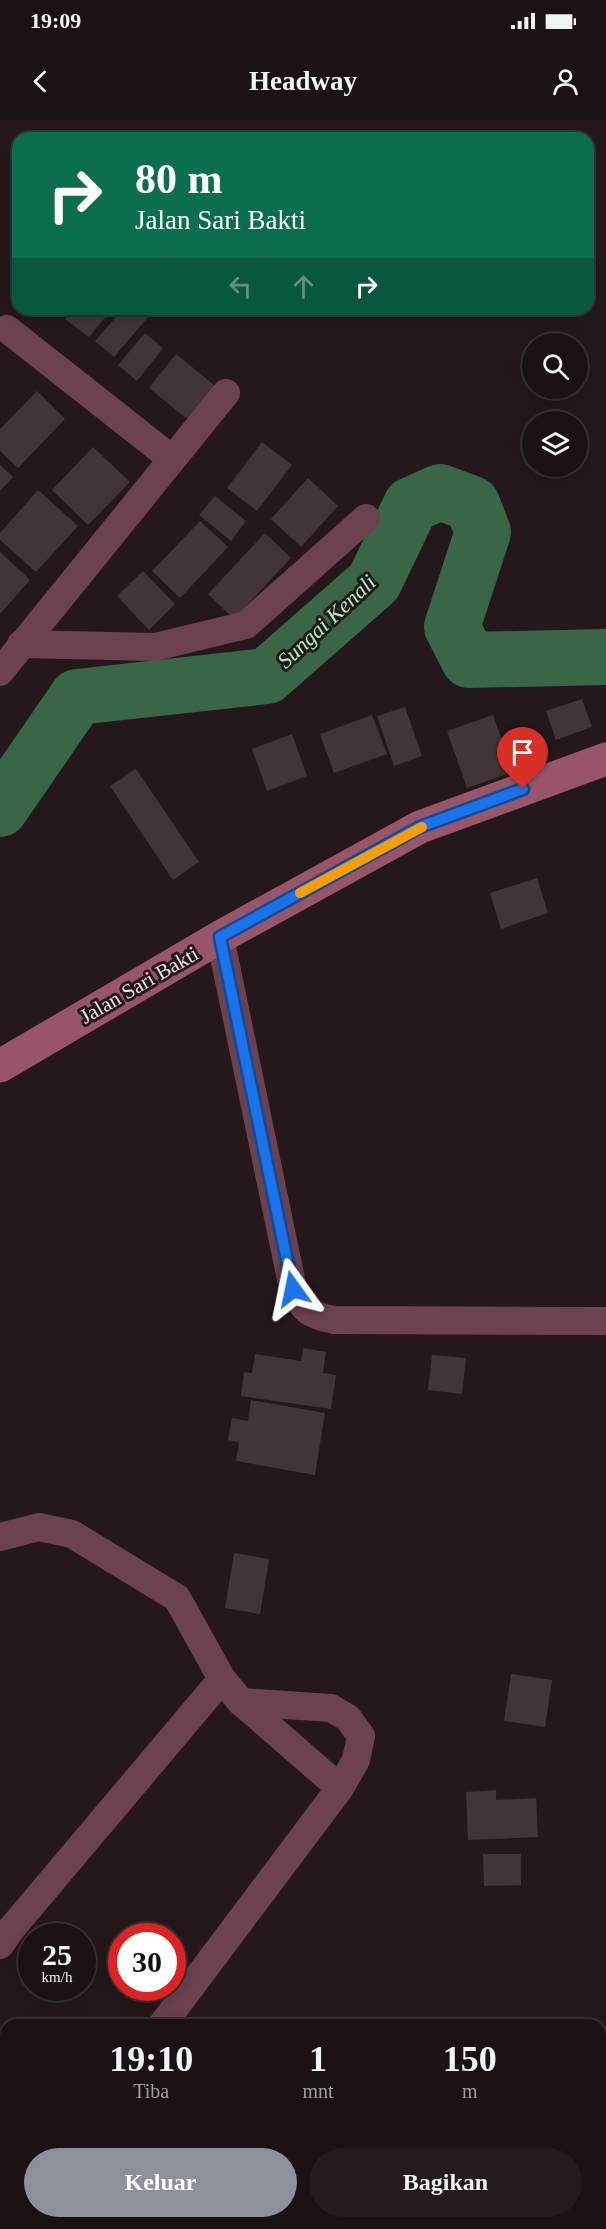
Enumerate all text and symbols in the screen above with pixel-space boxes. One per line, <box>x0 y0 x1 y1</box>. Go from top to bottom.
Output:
text: 19:09 <box>30 8 81 33</box>
icon: back <box>24 65 57 98</box>
icon: person <box>549 65 582 98</box>
text: Headway <box>249 66 357 96</box>
icon: right <box>36 156 114 234</box>
text: 80 m <box>135 156 223 202</box>
text: Jalan Sari Bakti <box>135 205 306 235</box>
icon: left <box>224 270 257 303</box>
icon: ahead <box>287 270 320 303</box>
icon: right <box>350 270 383 303</box>
map controls <box>522 333 588 477</box>
button: search <box>522 333 588 399</box>
button: layers <box>522 411 588 477</box>
water label: Sungai Kenali <box>272 570 381 673</box>
pin <box>497 727 548 789</box>
icon: arrive <box>506 736 539 769</box>
street label: Jalan Sari Bakti <box>75 941 203 1029</box>
position arrow <box>261 1257 325 1321</box>
speed limit sign: 30 <box>108 1923 186 2001</box>
text: 25 <box>42 1938 72 1971</box>
text: km/h <box>42 1969 72 1985</box>
text: 19:10 <box>109 2039 193 2079</box>
text: 1 <box>309 2039 327 2079</box>
text: 150 <box>443 2039 497 2079</box>
text: Tiba <box>133 2080 169 2102</box>
text: mnt <box>302 2080 334 2102</box>
text: m <box>462 2080 478 2102</box>
button: Keluar <box>24 2148 297 2217</box>
button: Bagikan <box>309 2148 582 2217</box>

